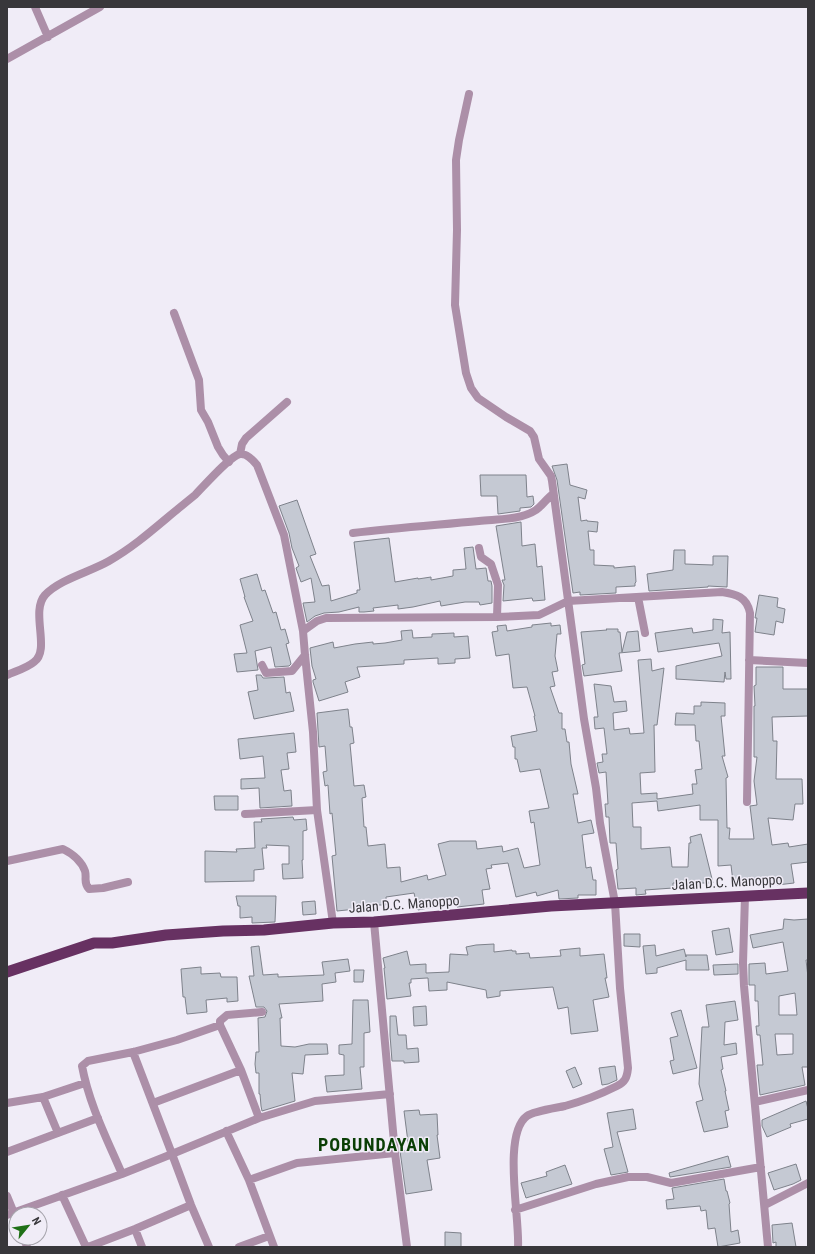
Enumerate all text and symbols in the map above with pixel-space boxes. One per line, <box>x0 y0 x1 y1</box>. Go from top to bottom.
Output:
street label: Jalan D.C. Manoppo <box>671 871 783 893</box>
street label: Jalan D.C. Manoppo <box>348 892 460 916</box>
district label: POBUNDAYAN <box>318 1134 430 1155</box>
north arrow <box>8 1206 48 1246</box>
text: N <box>29 1215 44 1228</box>

